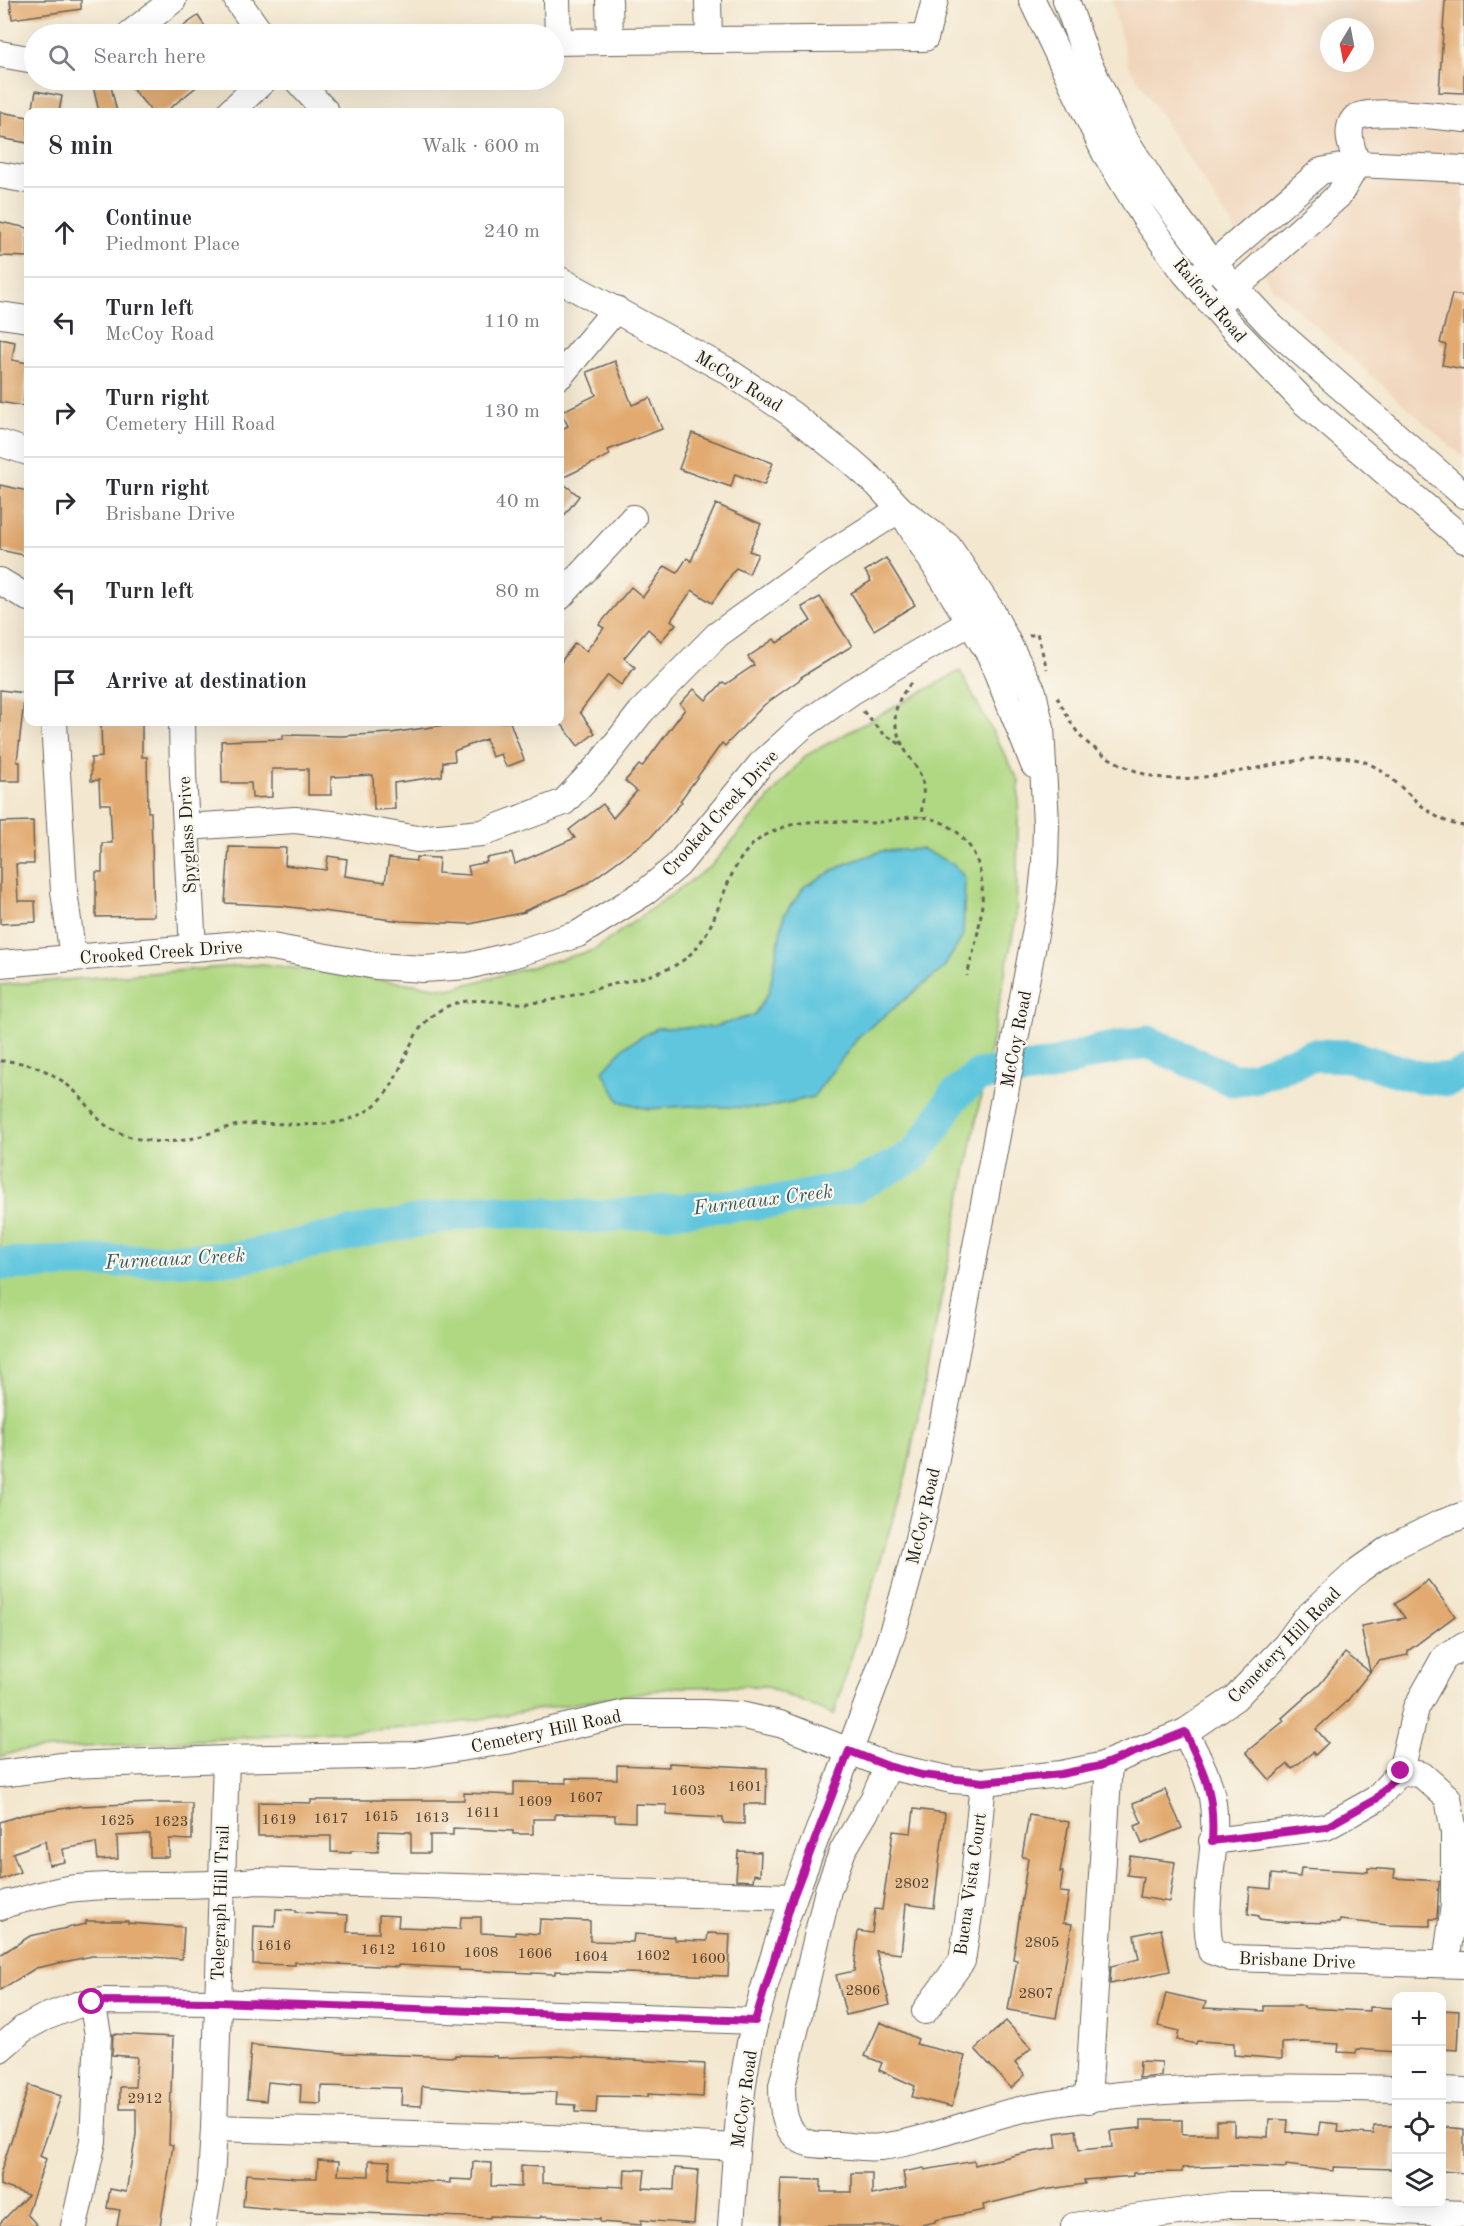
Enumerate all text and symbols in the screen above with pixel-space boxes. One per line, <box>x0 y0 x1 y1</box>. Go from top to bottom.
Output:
north arrow <box>1320 18 1374 72</box>
search box <box>24 24 564 90</box>
icon: search <box>45 41 78 74</box>
text: Search here <box>93 46 206 68</box>
text: 8 min <box>48 134 113 160</box>
text: Walk · 600 m <box>421 137 540 157</box>
text: Continue <box>105 208 192 230</box>
icon: ahead <box>48 216 81 249</box>
text: 240 m <box>484 222 540 242</box>
text: Piedmont Place <box>105 235 240 255</box>
street label: Raiford Road <box>1169 255 1249 346</box>
text: Turn left <box>105 298 194 320</box>
icon: left <box>48 306 81 339</box>
text: 110 m <box>484 312 540 332</box>
text: McCoy Road <box>105 325 215 345</box>
street label: McCoy Road <box>692 348 785 416</box>
text: Turn right <box>105 388 209 410</box>
icon: right <box>48 396 81 429</box>
text: 130 m <box>484 402 540 422</box>
text: Cemetery Hill Road <box>105 415 275 435</box>
text: Turn right <box>105 478 209 500</box>
icon: right <box>48 486 81 519</box>
text: 40 m <box>495 492 540 512</box>
text: Brisbane Drive <box>105 505 235 525</box>
icon: left <box>48 576 81 609</box>
text: Turn left <box>105 581 194 603</box>
text: 80 m <box>495 582 540 602</box>
icon: arrive <box>48 666 81 699</box>
text: Arrive at destination <box>105 671 307 693</box>
street label: Crooked Creek Drive <box>660 747 782 880</box>
street label: Spyglass Drive <box>176 776 200 894</box>
street label: Crooked Creek Drive <box>79 938 243 968</box>
street label: McCoy Road <box>999 989 1035 1089</box>
water label: Furneaux Creek <box>691 1182 834 1220</box>
water label: Furneaux Creek <box>103 1246 246 1274</box>
street label: McCoy Road <box>904 1466 944 1566</box>
street label: Cemetery Hill Road <box>1225 1584 1344 1707</box>
street label: Cemetery Hill Road <box>469 1707 623 1757</box>
route end <box>1387 1757 1413 1783</box>
house number: 1601 <box>728 1780 762 1795</box>
house number: 1603 <box>671 1784 705 1799</box>
house number: 1607 <box>569 1791 603 1806</box>
house number: 1609 <box>518 1795 552 1810</box>
house number: 1611 <box>466 1806 500 1821</box>
house number: 1615 <box>364 1810 398 1825</box>
house number: 1613 <box>415 1811 449 1826</box>
street label: Buena Vista Court <box>952 1811 990 1957</box>
house number: 1617 <box>314 1812 348 1827</box>
house number: 1619 <box>262 1813 296 1828</box>
house number: 1625 <box>100 1814 134 1829</box>
house number: 1623 <box>154 1815 188 1830</box>
street label: Telegraph Hill Trail <box>209 1825 233 1981</box>
house number: 2802 <box>895 1877 929 1892</box>
house number: 2805 <box>1025 1936 1059 1951</box>
house number: 1616 <box>257 1939 291 1954</box>
house number: 1610 <box>411 1941 445 1956</box>
house number: 1612 <box>361 1943 395 1958</box>
house number: 1608 <box>464 1946 498 1961</box>
house number: 1606 <box>518 1947 552 1962</box>
house number: 1602 <box>636 1949 670 1964</box>
house number: 1604 <box>574 1950 608 1965</box>
street label: Brisbane Drive <box>1238 1950 1356 1972</box>
house number: 1600 <box>691 1952 725 1967</box>
house number: 2806 <box>846 1984 880 1999</box>
house number: 2807 <box>1019 1987 1053 2002</box>
route start <box>78 1988 104 2014</box>
map controls <box>1392 1992 1446 2208</box>
button: + <box>1392 1992 1446 2046</box>
button: − <box>1392 2046 1446 2100</box>
street label: McCoy Road <box>729 2049 761 2149</box>
house number: 2912 <box>128 2092 162 2107</box>
button: locate <box>1392 2100 1446 2154</box>
button: layers <box>1392 2154 1446 2208</box>

